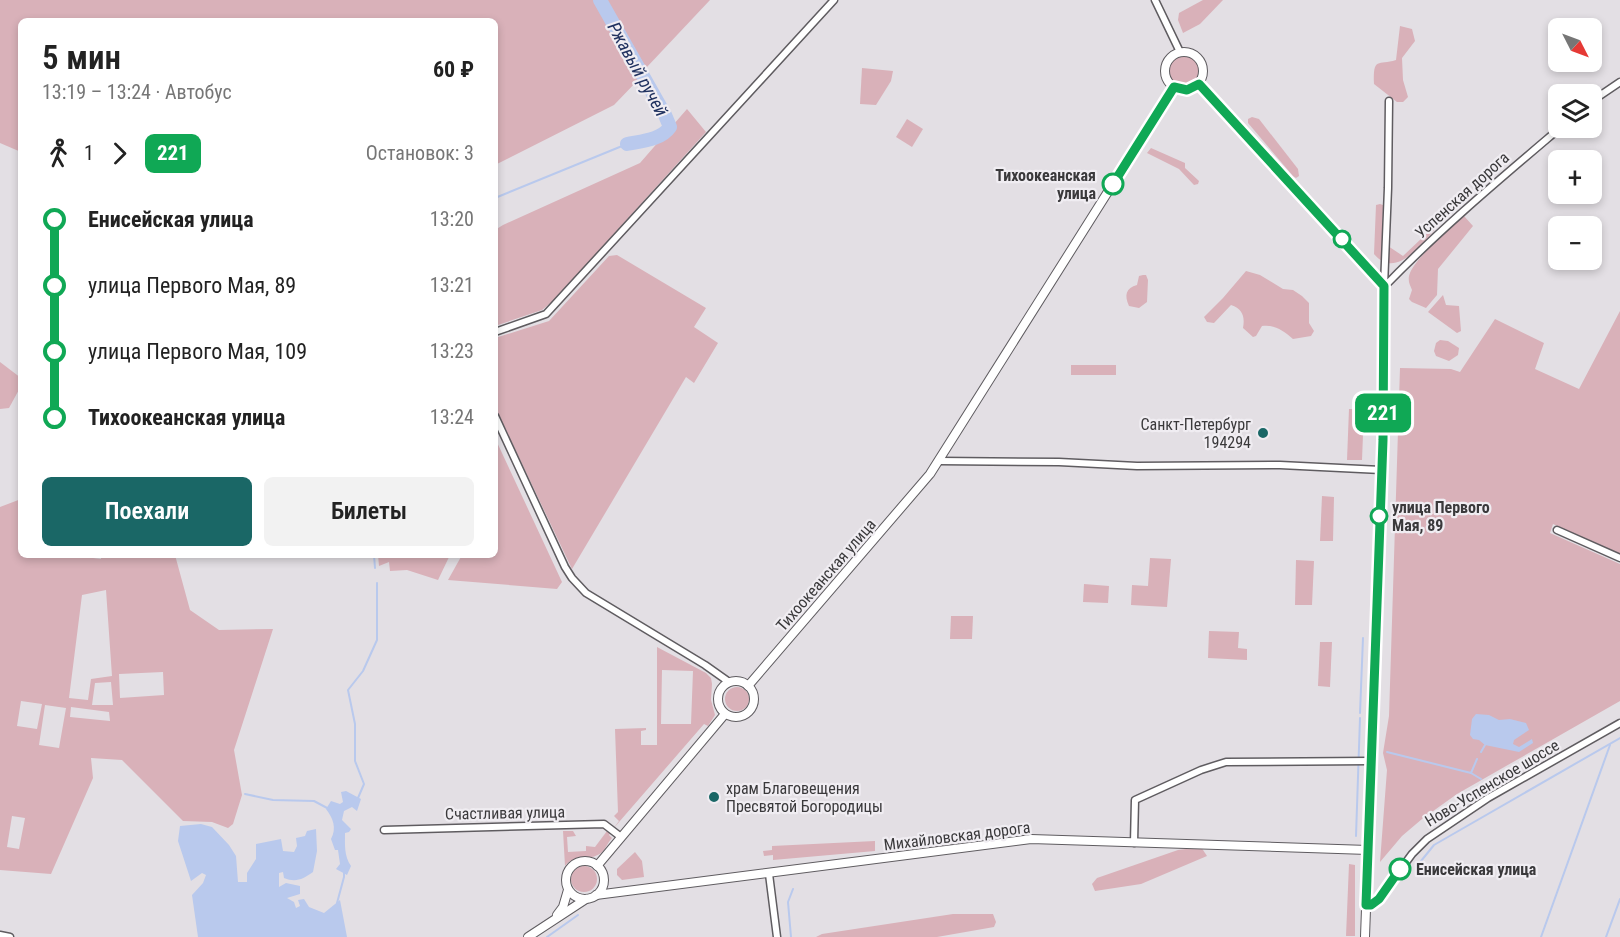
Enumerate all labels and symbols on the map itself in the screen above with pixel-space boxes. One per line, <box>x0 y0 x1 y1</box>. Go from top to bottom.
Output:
water label: Ржавый ручей <box>603 18 673 120</box>
north arrow <box>1548 18 1602 72</box>
street label: Успенская дорога <box>1411 148 1513 242</box>
place label: Тихоокеанская улица <box>995 166 1096 203</box>
marker: Тихоокеанская улица <box>1102 173 1124 195</box>
unlabelled marker <box>1333 230 1351 248</box>
line badge: 221 <box>1348 394 1418 432</box>
place label: Санкт-Петербург 194294 <box>1140 415 1251 452</box>
marker: Санкт-Петербург 194294 <box>1256 426 1270 440</box>
place label: улица Первого Мая, 89 <box>1392 498 1490 535</box>
marker: улица Первого Мая, 89 <box>1370 507 1388 525</box>
street label: Тихоокеанская улица <box>772 515 880 635</box>
street label: Ново-Успенское шоссе <box>1421 735 1563 831</box>
place label: храм Благовещения Пресвятой Богородицы <box>726 779 883 816</box>
marker: храм Благовещения Пресвятой Богородицы <box>707 790 721 804</box>
street label: Счастливая улица <box>445 802 565 824</box>
street label: Михайловская дорога <box>883 818 1031 854</box>
marker: Енисейская улица <box>1389 858 1411 880</box>
place label: Енисейская улица <box>1416 860 1537 879</box>

